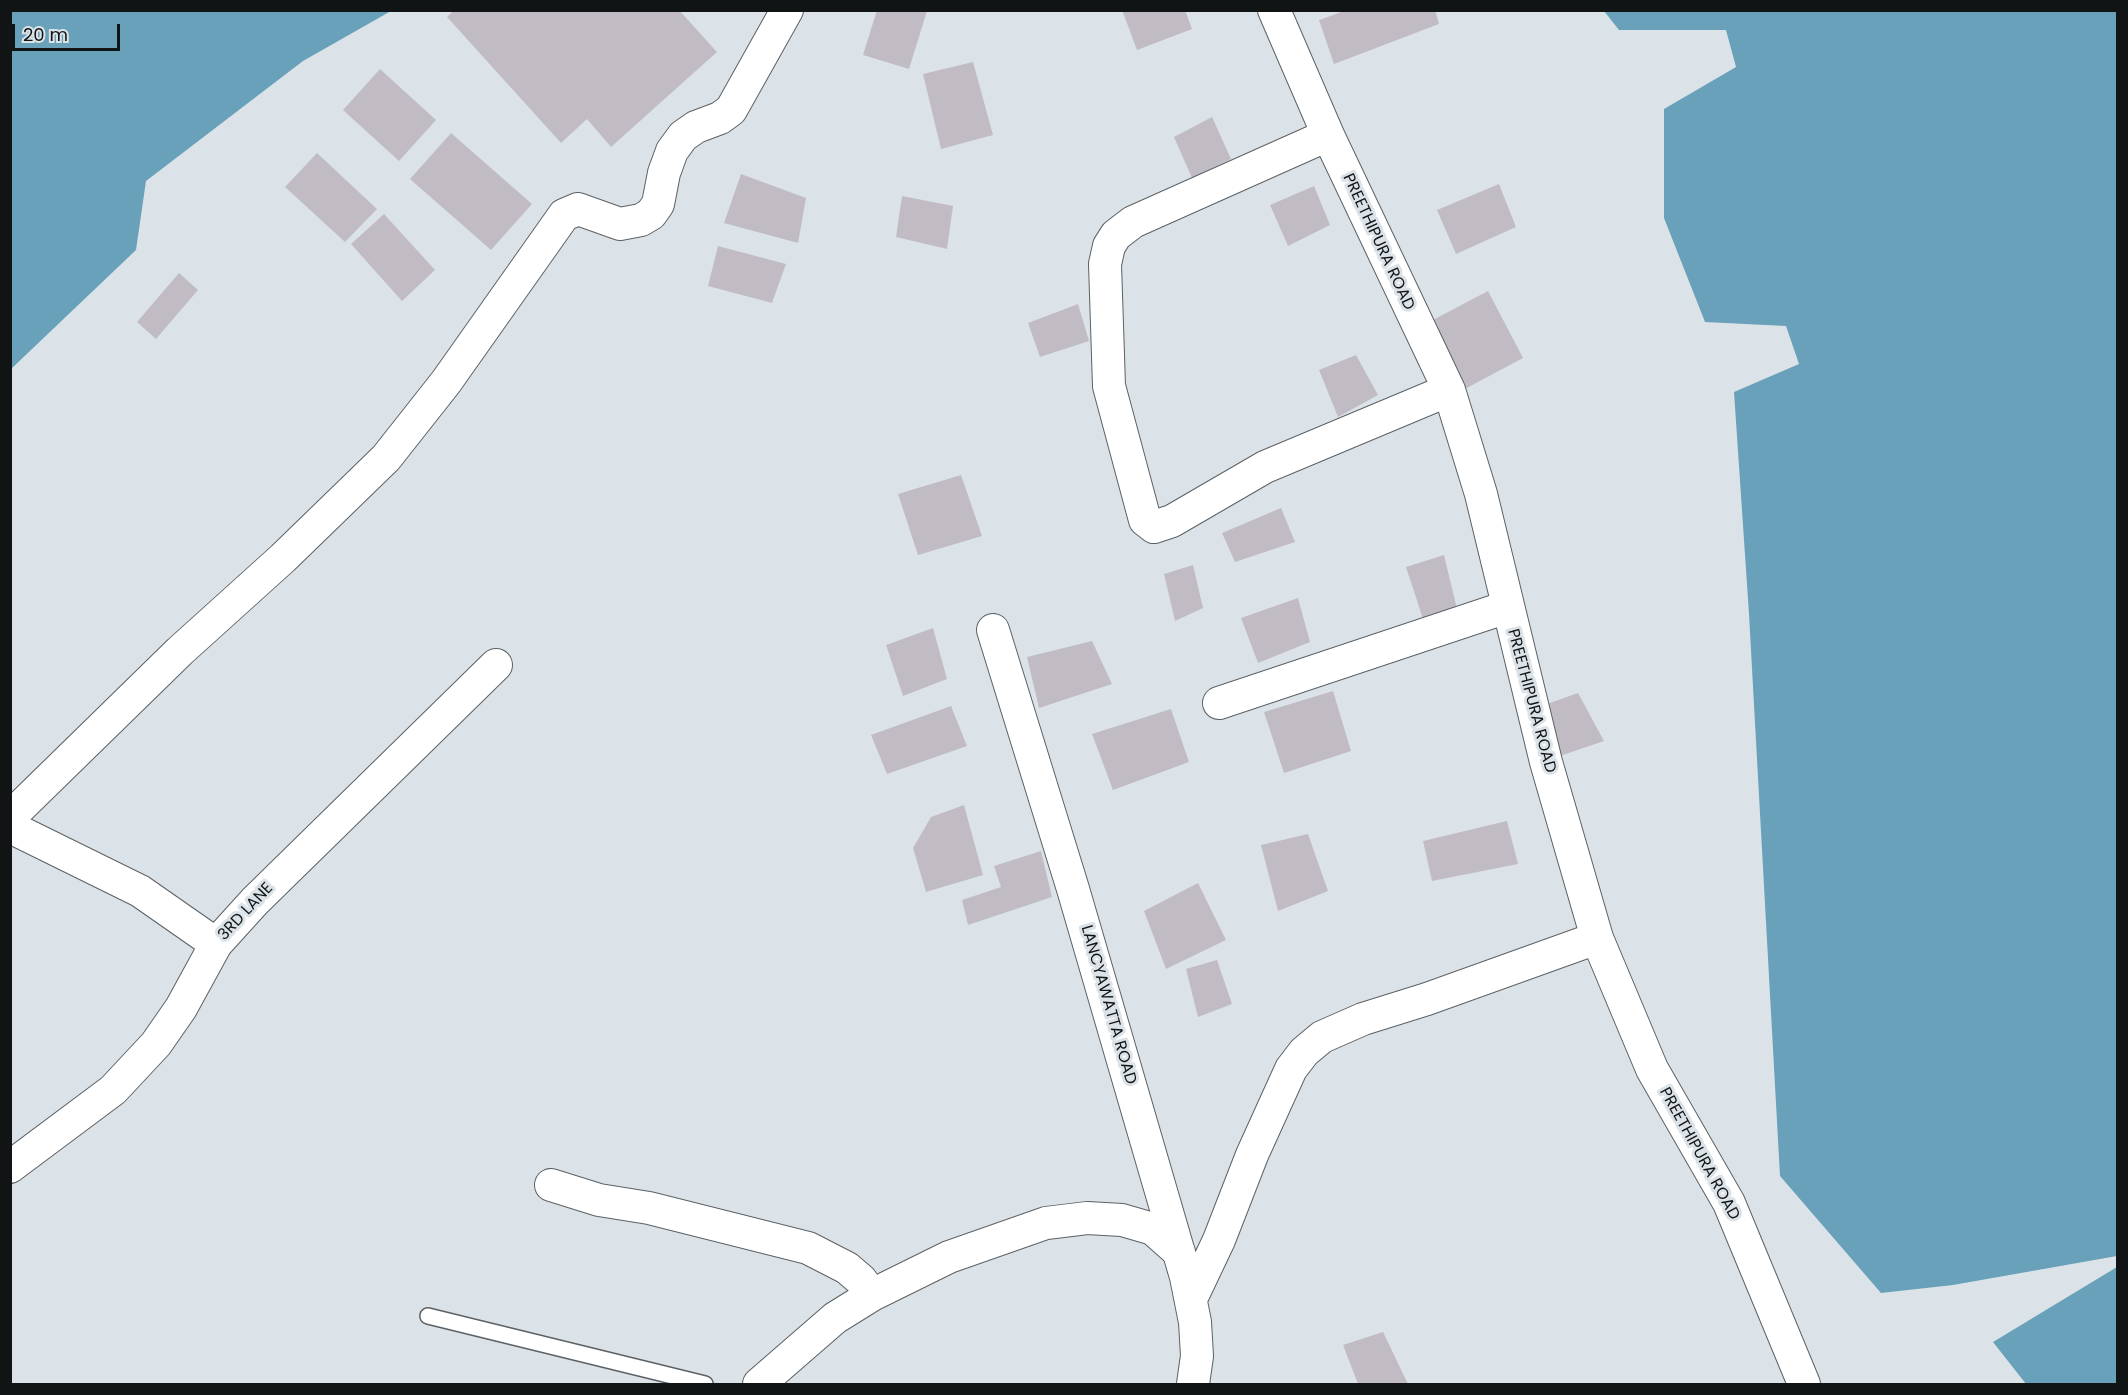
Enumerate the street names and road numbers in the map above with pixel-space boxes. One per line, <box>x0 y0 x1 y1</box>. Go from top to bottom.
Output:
street label: PREETHIPURA ROAD <box>1338 171 1418 313</box>
street label: PREETHIPURA ROAD <box>1503 627 1559 775</box>
street label: 3RD LANE <box>214 879 278 945</box>
street label: LANCYAWATTA ROAD <box>1076 923 1140 1087</box>
street label: PREETHIPURA ROAD <box>1655 1084 1743 1224</box>

